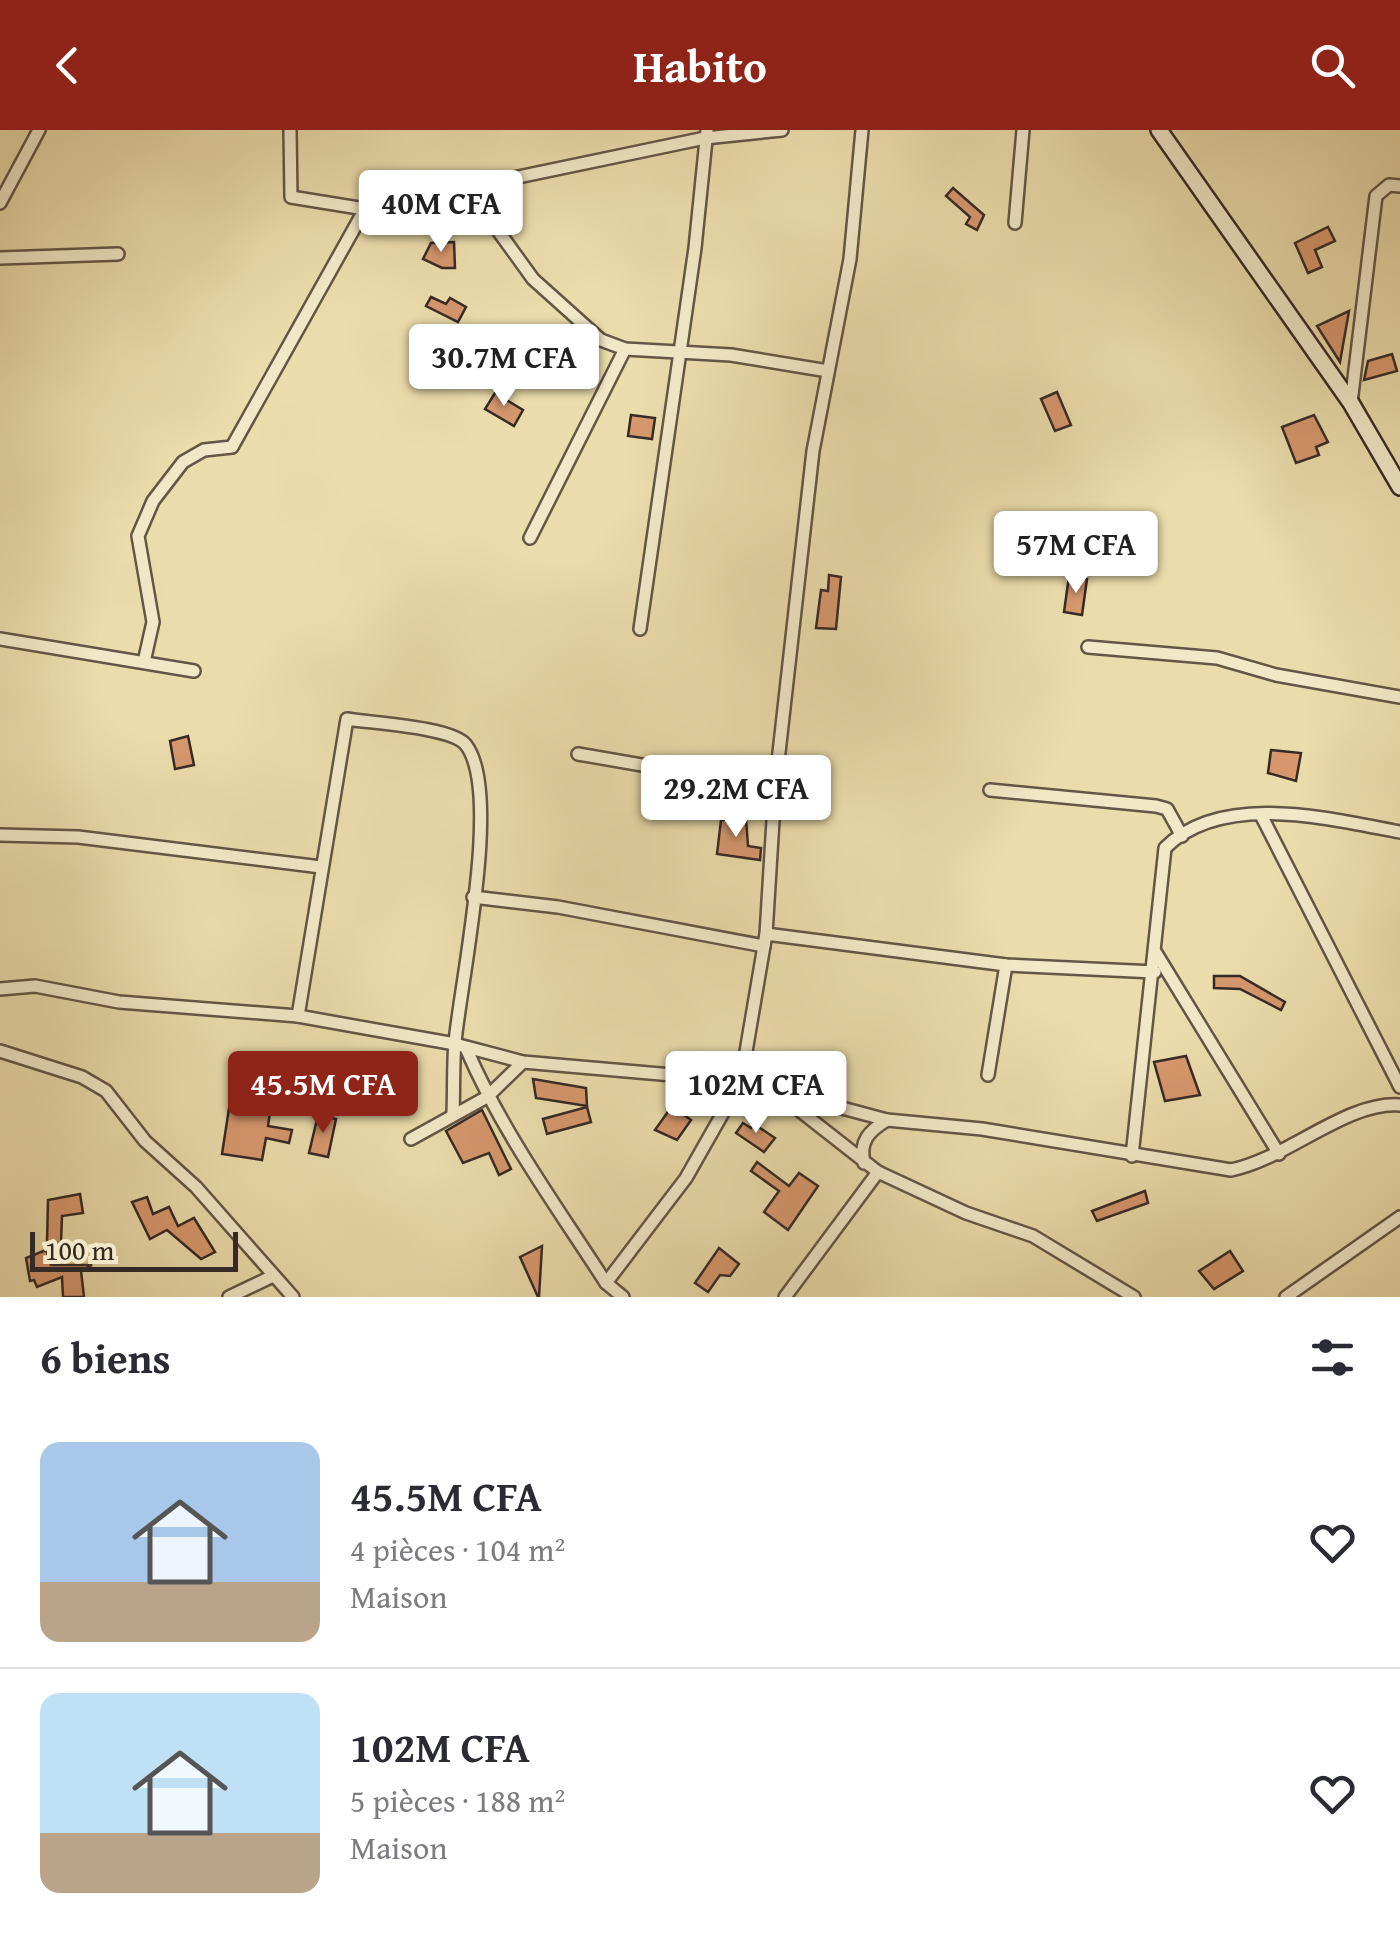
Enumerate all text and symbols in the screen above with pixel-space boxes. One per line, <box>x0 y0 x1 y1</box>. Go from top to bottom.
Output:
text: Habito <box>633 33 767 98</box>
icon: back <box>40 38 95 93</box>
icon: search <box>1305 38 1360 93</box>
pin: 40M CFA <box>349 170 533 255</box>
text: 40M CFA <box>381 179 501 226</box>
pin: 30.7M CFA <box>390 324 618 409</box>
text: 30.7M CFA <box>431 333 577 380</box>
pin: 57M CFA <box>984 511 1168 596</box>
text: 57M CFA <box>1016 520 1136 567</box>
pin: 29.2M CFA <box>622 755 850 840</box>
text: 29.2M CFA <box>663 764 809 811</box>
pin: 45.5M CFA <box>209 1051 437 1136</box>
pin: 102M CFA <box>653 1051 859 1136</box>
text: 45.5M CFA <box>250 1060 396 1107</box>
text: 102M CFA <box>687 1060 825 1107</box>
scale bar <box>30 1227 238 1272</box>
text: 100 m <box>45 1229 114 1270</box>
text: 6 biens <box>40 1327 171 1388</box>
icon: filters <box>1305 1330 1360 1385</box>
text: 45.5M CFA <box>350 1465 542 1526</box>
icon: home <box>120 1482 240 1602</box>
icon: heart <box>1305 1515 1360 1570</box>
text: 4 pièces · 104 m² <box>350 1526 565 1573</box>
text: Maison <box>350 1573 447 1620</box>
text: 102M CFA <box>350 1716 530 1777</box>
icon: home <box>120 1733 240 1853</box>
icon: heart <box>1305 1766 1360 1821</box>
text: 5 pièces · 188 m² <box>350 1777 565 1824</box>
text: Maison <box>350 1824 447 1871</box>

